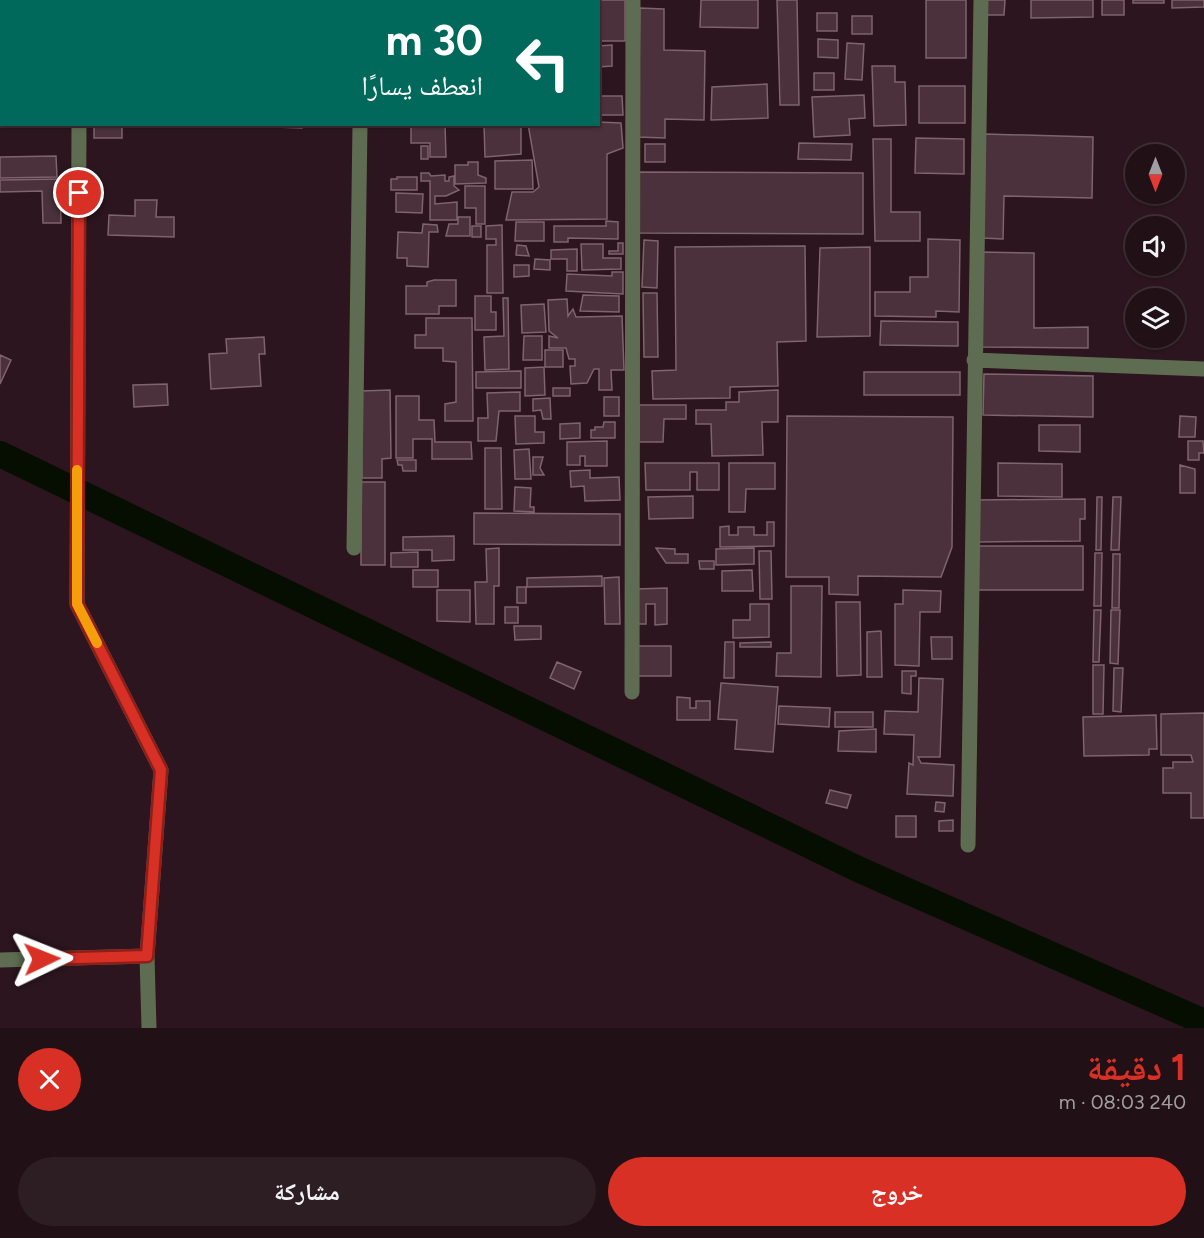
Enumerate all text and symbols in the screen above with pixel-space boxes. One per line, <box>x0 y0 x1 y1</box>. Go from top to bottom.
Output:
text: 30 m <box>386 15 483 66</box>
icon: left <box>504 24 582 102</box>
text: انعطف يسارًا <box>361 69 483 102</box>
north arrow <box>1125 144 1185 204</box>
map controls <box>1125 144 1185 348</box>
pin <box>53 167 104 218</box>
icon: arrive <box>62 176 95 209</box>
button: sound <box>1125 216 1185 276</box>
button: layers <box>1125 288 1185 348</box>
position arrow <box>10 927 74 991</box>
text: 1 دقيقة <box>1087 1046 1186 1089</box>
button: close <box>18 1048 81 1111</box>
text: 240 m · 08:03 <box>1059 1090 1186 1114</box>
button: مشاركة <box>18 1157 596 1226</box>
button: خروج <box>608 1157 1186 1226</box>

